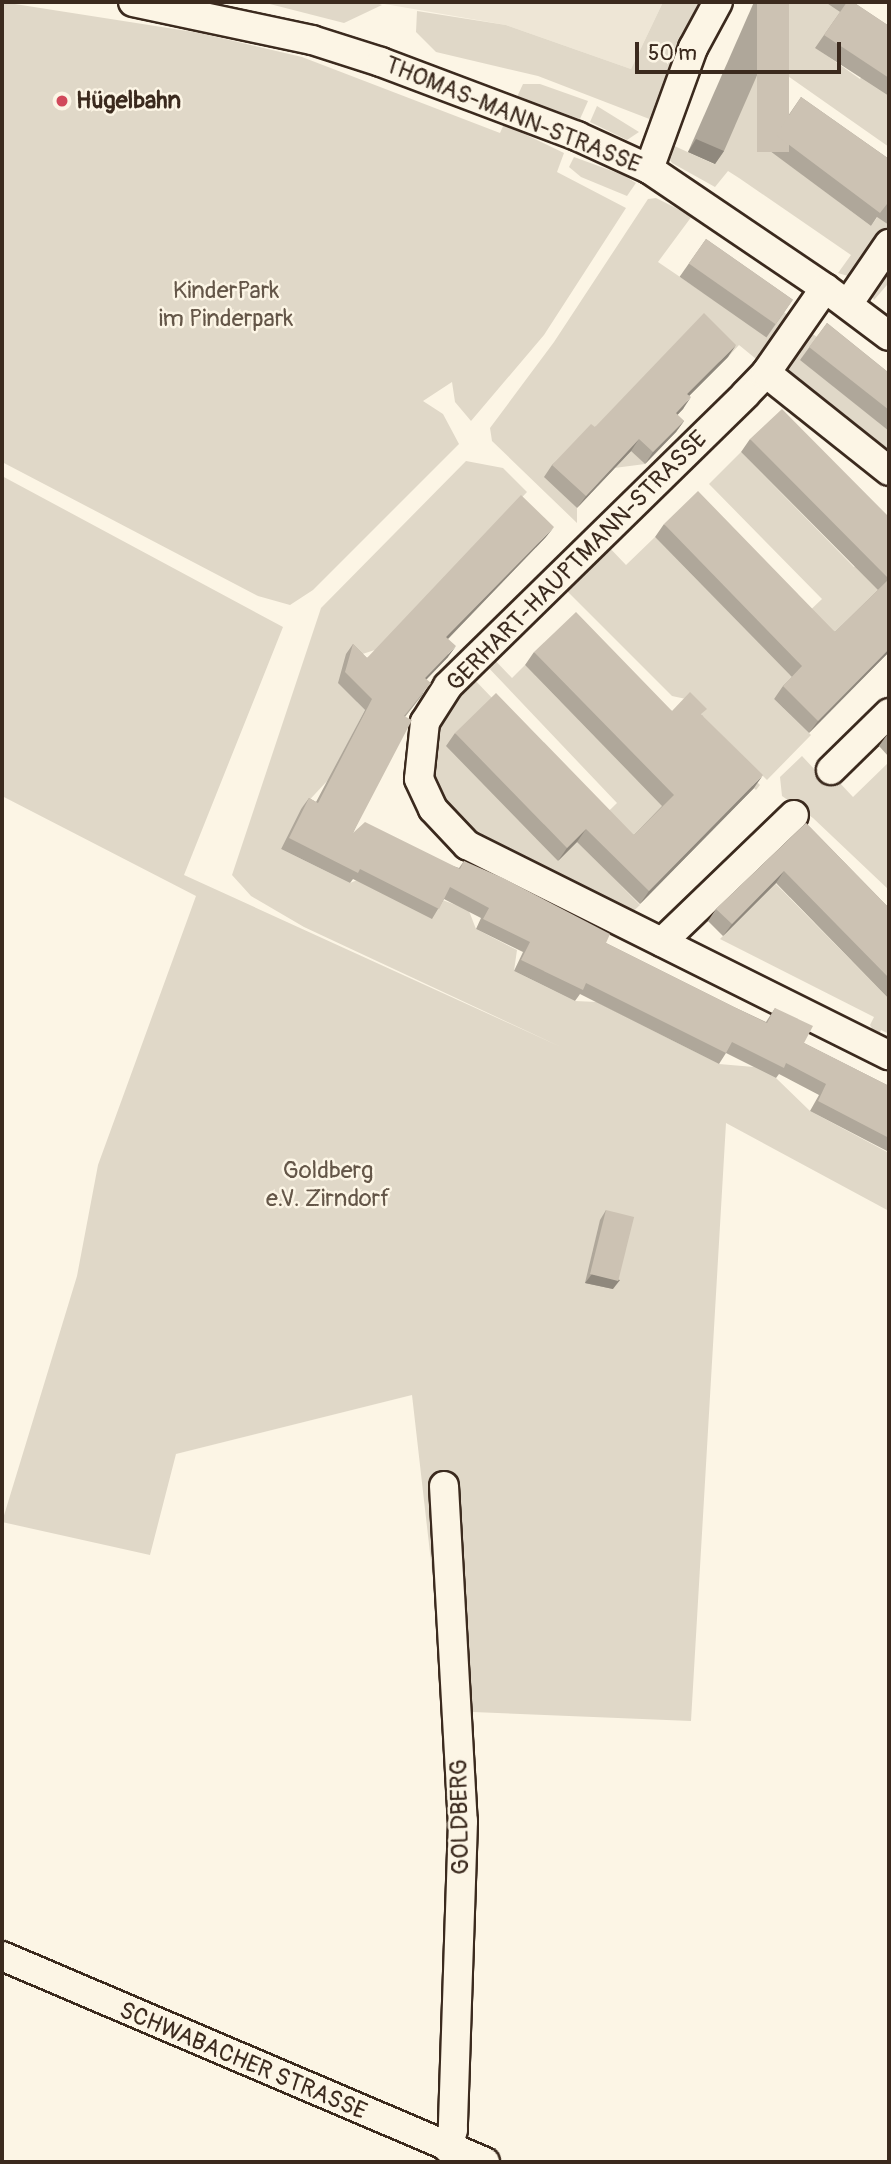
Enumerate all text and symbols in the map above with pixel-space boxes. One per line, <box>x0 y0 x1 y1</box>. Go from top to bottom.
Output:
scale bar <box>639 28 846 72</box>
text: 50 m <box>648 40 697 67</box>
street label: THOMAS-MANN-STRASSE <box>381 50 645 180</box>
place label: Hügelbahn <box>76 87 181 115</box>
marker: Hügelbahn <box>54 93 70 109</box>
park label: KinderPark im Pinderpark <box>159 277 293 333</box>
street label: GERHART-HAUPTMANN-STRASSE <box>441 425 713 697</box>
park label: Goldberg e.V. Zirndorf <box>266 1157 390 1213</box>
street label: GOLDBERG <box>445 1759 475 1875</box>
street label: SCHWABACHER STRASSE <box>115 1996 371 2126</box>

